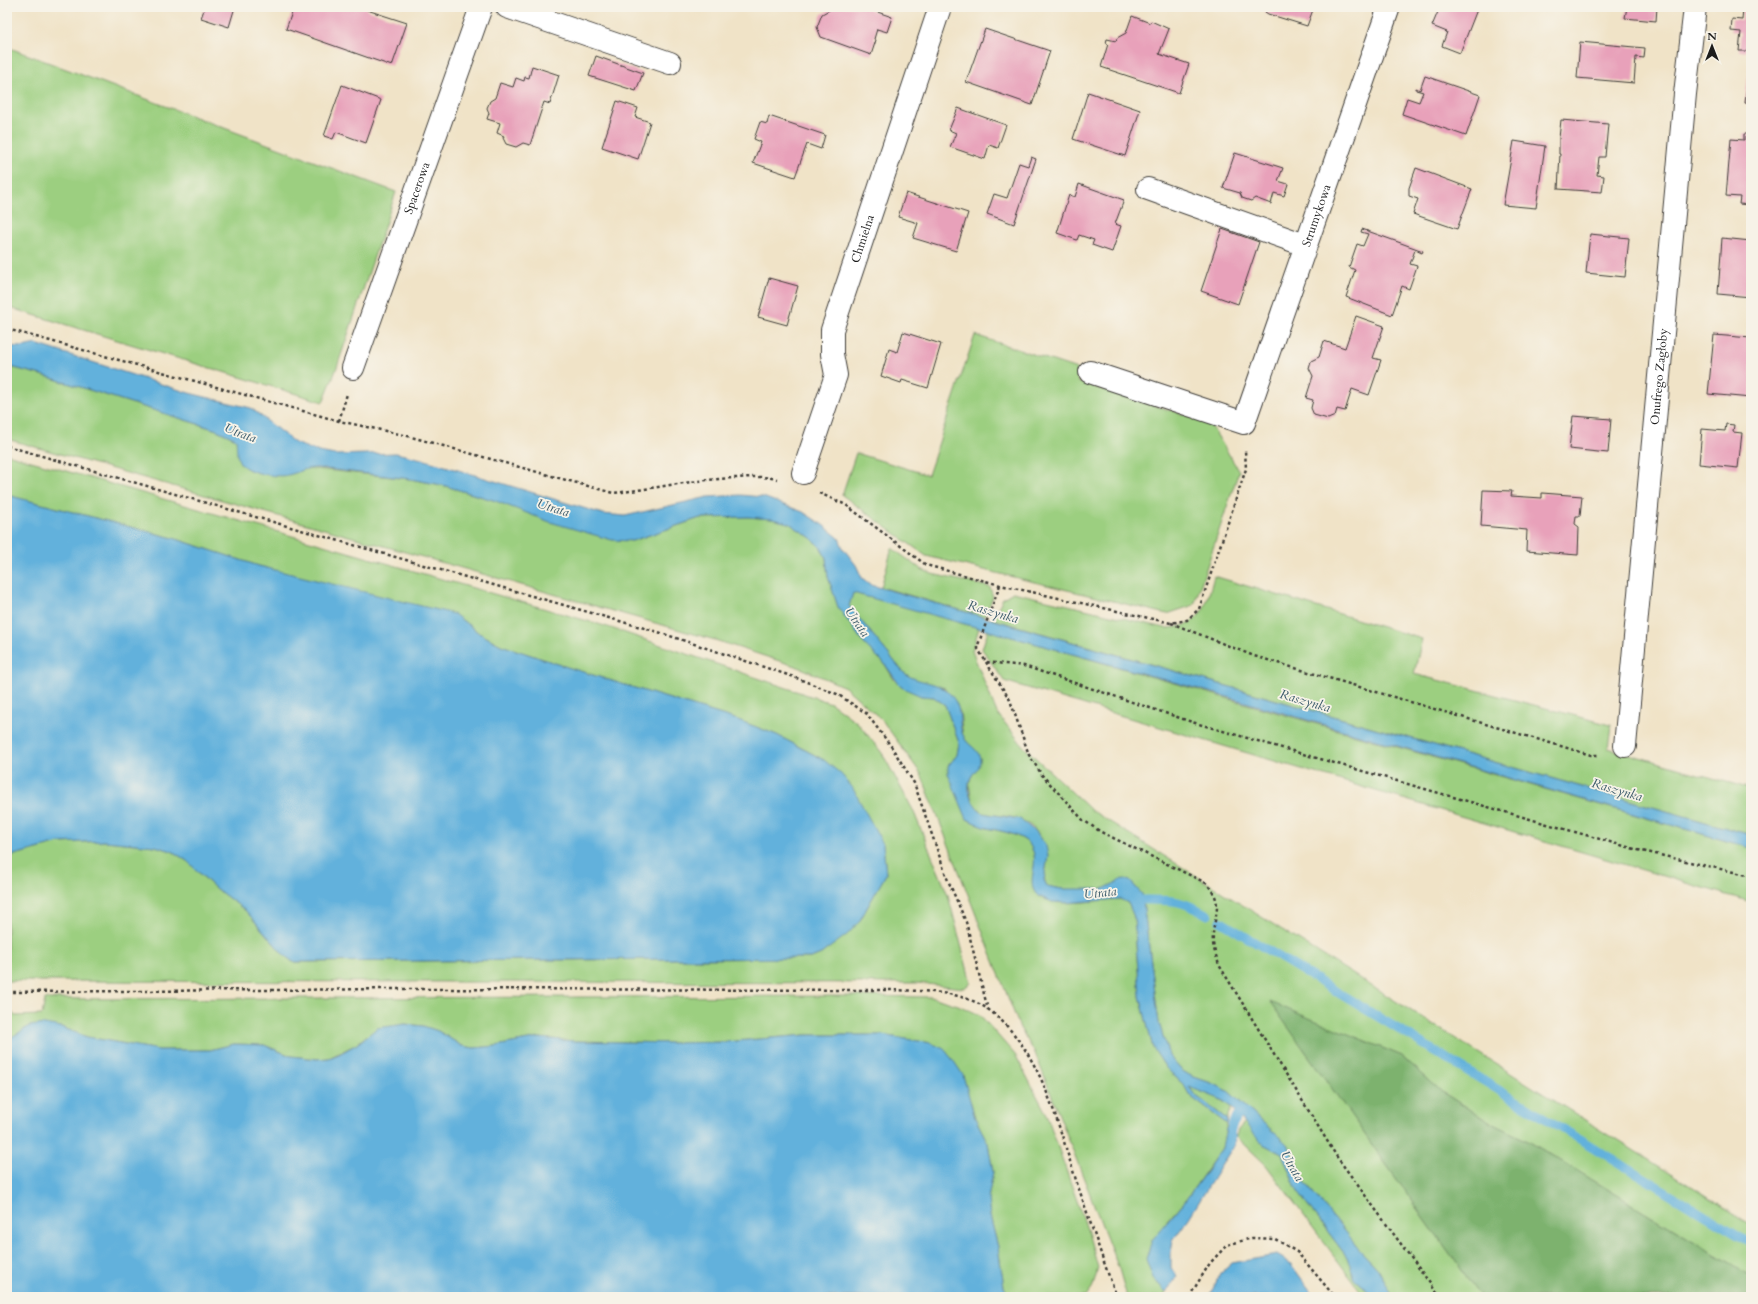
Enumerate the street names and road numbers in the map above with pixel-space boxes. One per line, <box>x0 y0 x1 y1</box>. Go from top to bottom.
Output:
street label: Spacerowa <box>400 159 434 216</box>
street label: Strumykowa <box>1298 181 1335 249</box>
street label: Chmielna <box>847 212 878 265</box>
street label: Onufrego Zagłoby <box>1647 327 1671 426</box>

